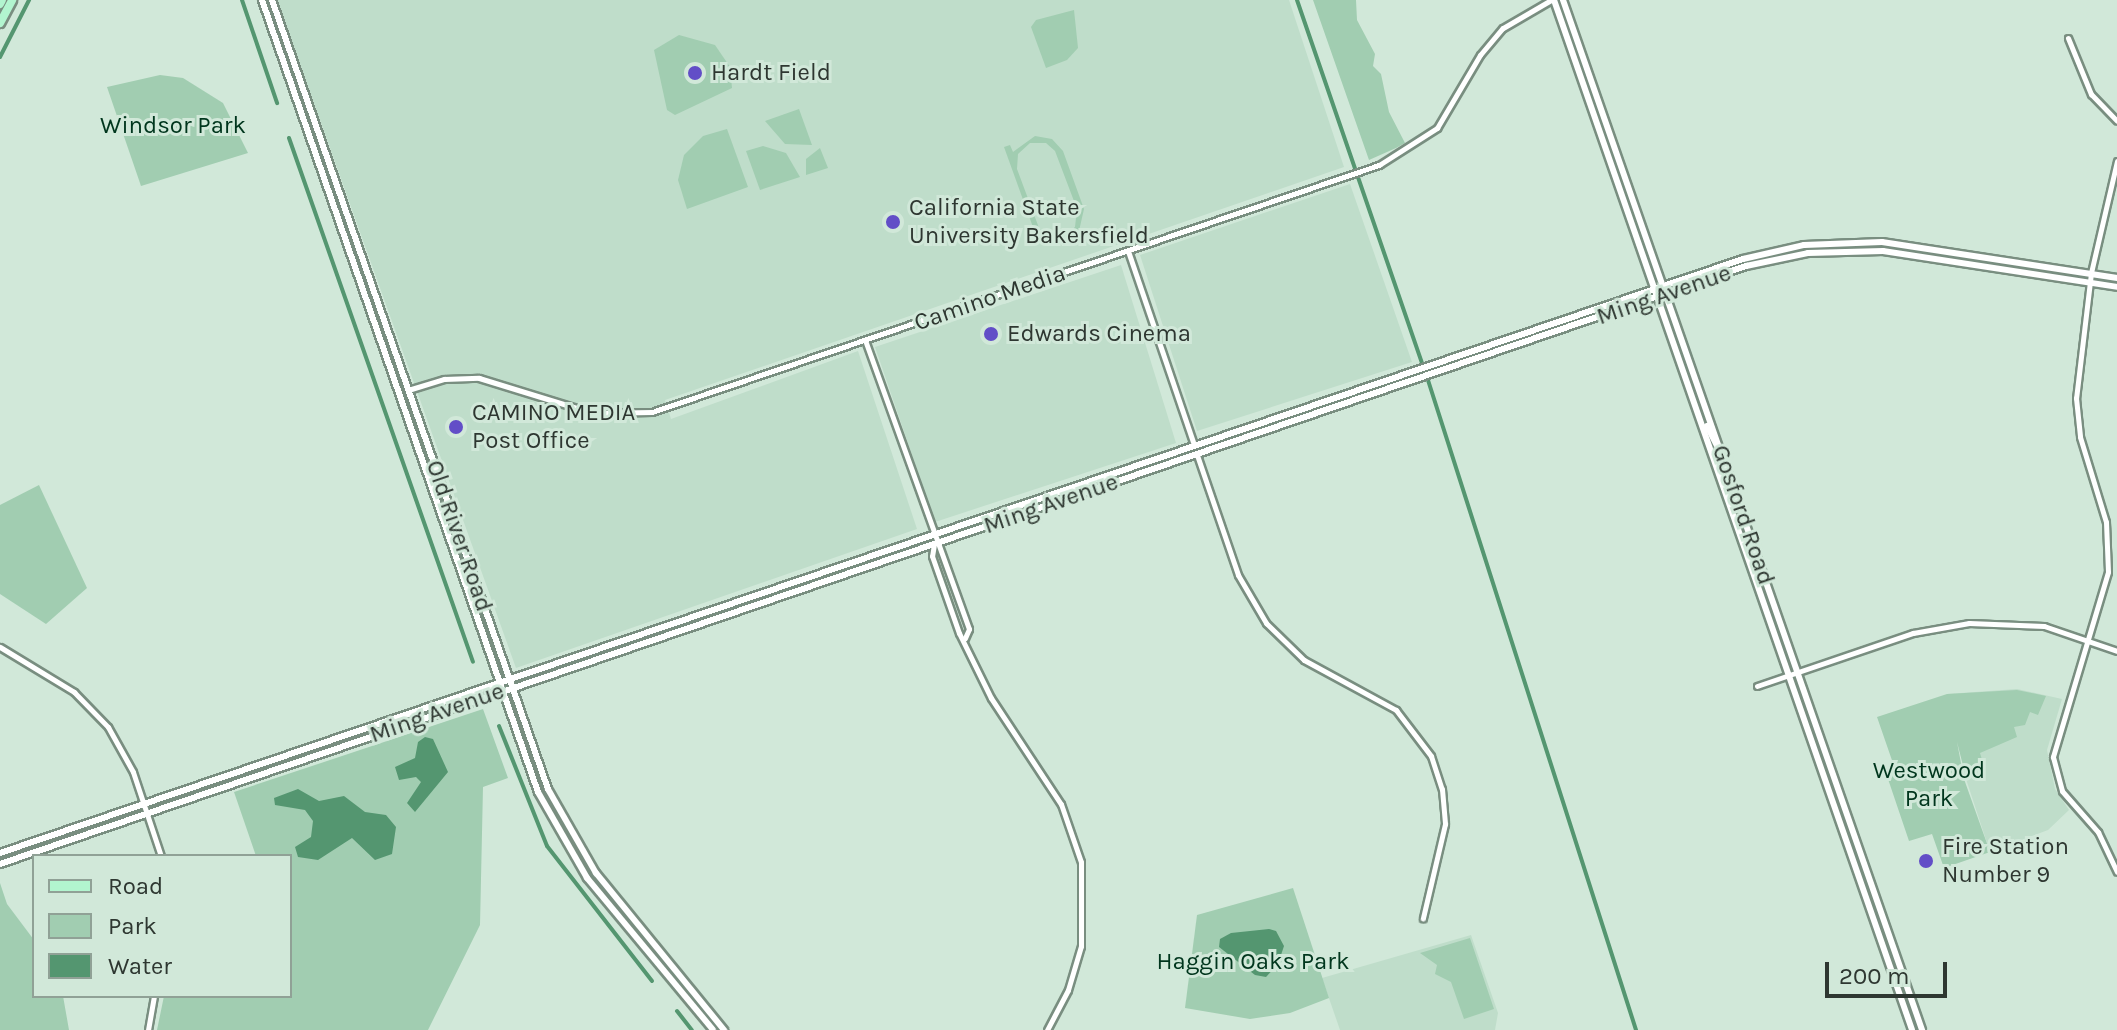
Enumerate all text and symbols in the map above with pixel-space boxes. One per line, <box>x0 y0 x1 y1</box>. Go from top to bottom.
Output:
place label: Hardt Field <box>711 59 831 87</box>
marker: Hardt Field <box>686 64 704 82</box>
park label: Windsor Park <box>100 112 246 140</box>
place label: California State University Bakersfield <box>909 194 1149 250</box>
marker: California State University Bakersfield <box>884 213 902 231</box>
street label: Camino Media <box>911 259 1069 337</box>
street label: Ming Avenue <box>1593 259 1735 331</box>
place label: Edwards Cinema <box>1007 320 1191 348</box>
marker: Edwards Cinema <box>982 325 1000 343</box>
place label: CAMINO MEDIA Post Office <box>472 399 635 455</box>
marker: CAMINO MEDIA Post Office <box>447 418 465 436</box>
street label: Gosford Road <box>1706 441 1780 589</box>
street label: Old River Road <box>420 457 498 615</box>
street label: Ming Avenue <box>980 468 1122 540</box>
street label: Ming Avenue <box>366 677 508 749</box>
park label: Westwood Park <box>1873 757 1985 813</box>
place label: Fire Station Number 9 <box>1942 833 2069 889</box>
marker: Fire Station Number 9 <box>1917 852 1935 870</box>
legend <box>32 854 292 998</box>
text: Road <box>108 872 163 900</box>
text: Park <box>108 912 157 940</box>
scale bar <box>1829 946 1951 996</box>
park label: Haggin Oaks Park <box>1157 948 1349 976</box>
text: Water <box>108 952 172 980</box>
text: 200 m <box>1839 962 1910 990</box>

